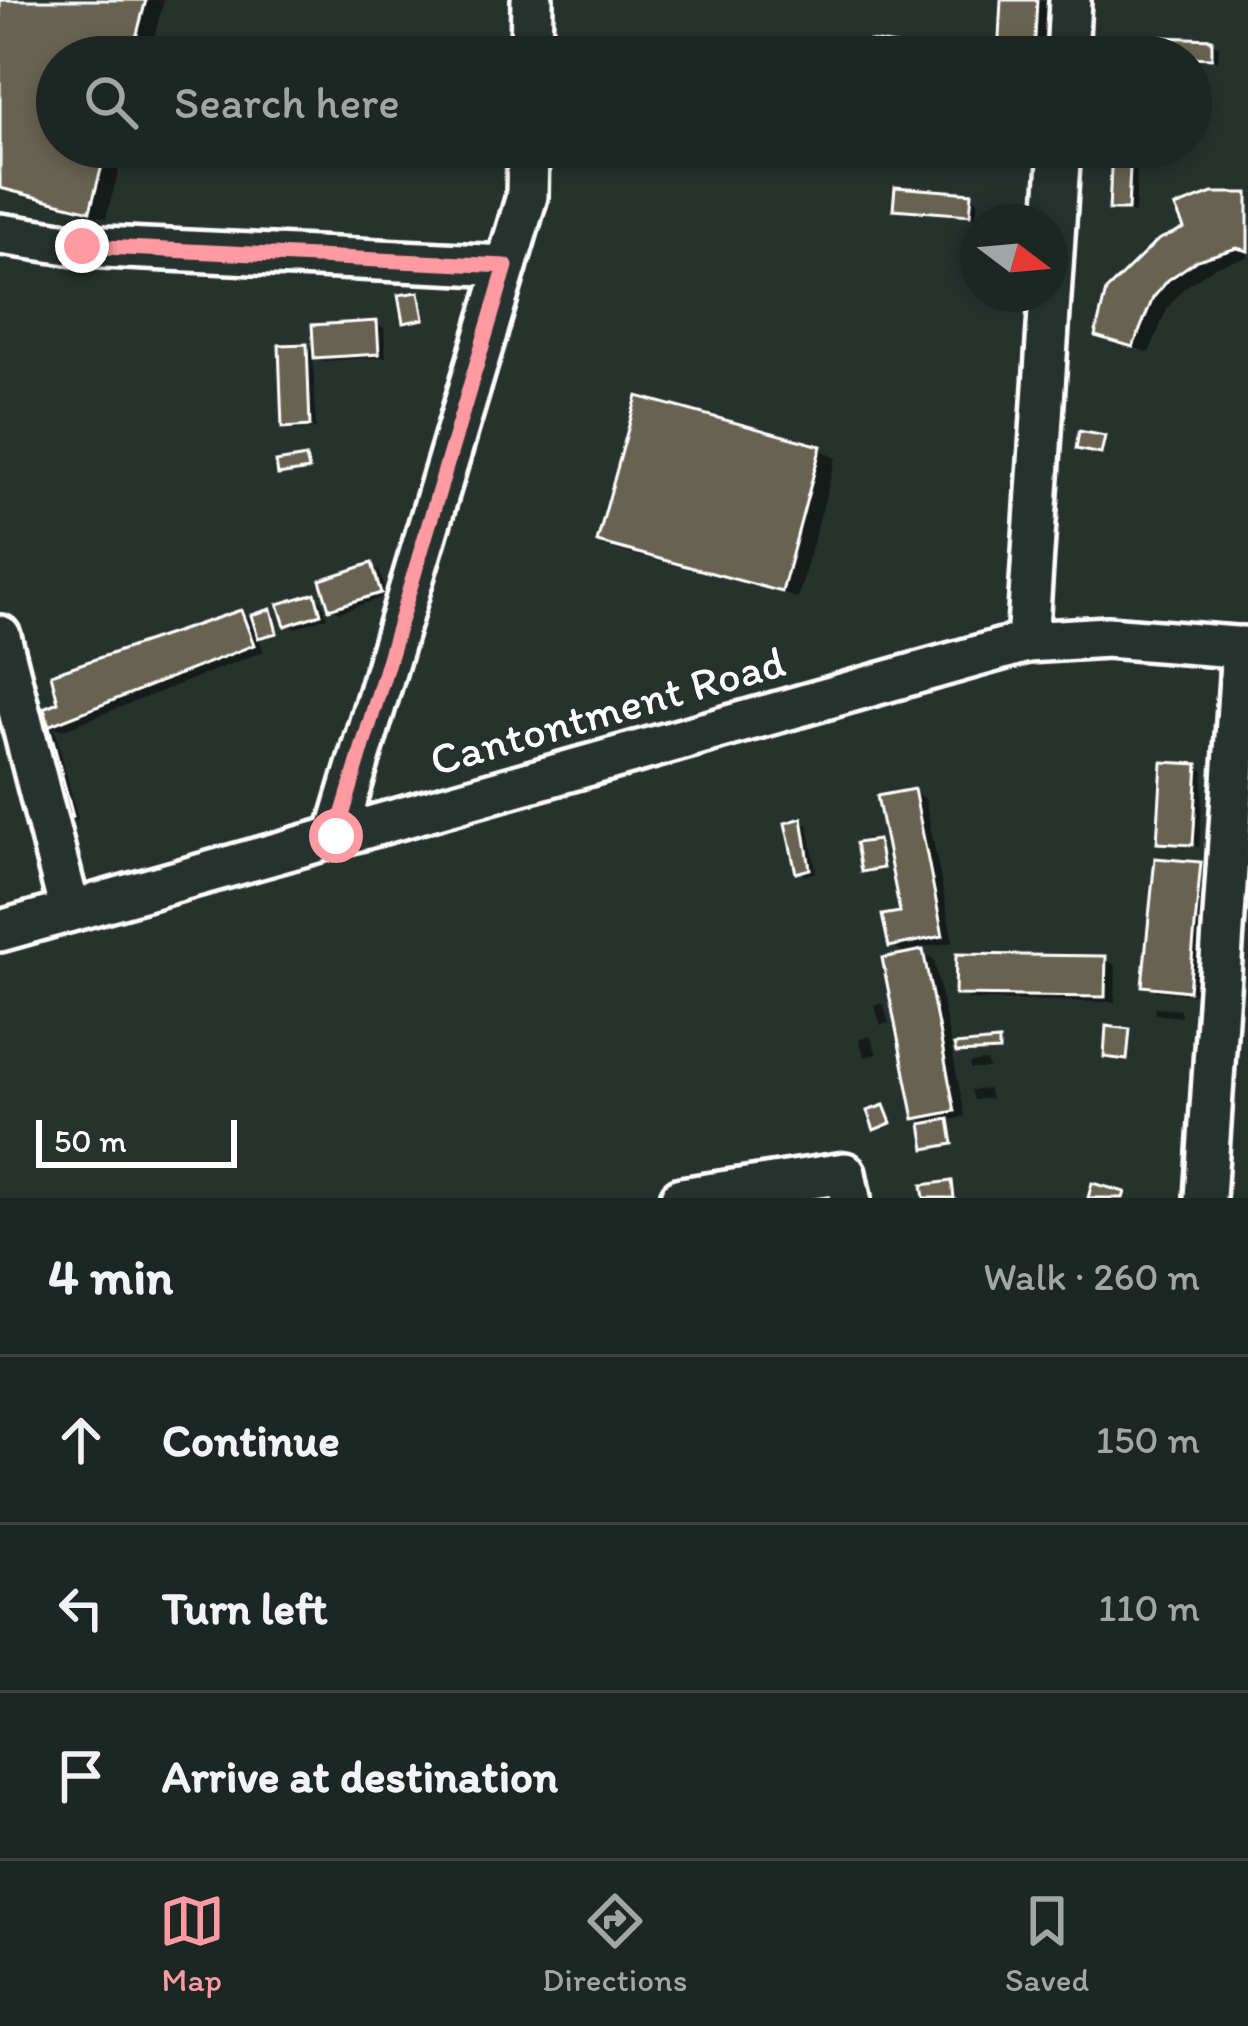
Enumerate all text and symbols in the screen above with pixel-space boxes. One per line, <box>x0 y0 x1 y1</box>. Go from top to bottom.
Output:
search box <box>36 36 1212 168</box>
icon: search <box>78 69 144 135</box>
text: Search here <box>174 75 400 129</box>
north arrow <box>960 204 1068 312</box>
route end <box>55 219 109 273</box>
street label: Cantontment Road <box>423 634 791 786</box>
route start <box>309 809 363 863</box>
scale bar <box>36 1114 237 1167</box>
text: 50 m <box>54 1121 127 1160</box>
text: 4 min <box>48 1246 173 1307</box>
text: Walk · 260 m <box>983 1253 1200 1300</box>
icon: ahead <box>48 1407 114 1473</box>
text: Continue <box>162 1413 340 1467</box>
text: 150 m <box>1096 1416 1200 1463</box>
icon: left <box>48 1575 114 1641</box>
text: Turn left <box>162 1581 328 1635</box>
text: 110 m <box>1098 1584 1200 1631</box>
icon: arrive <box>48 1743 114 1809</box>
text: Arrive at destination <box>162 1749 558 1803</box>
tab: Map <box>159 1888 225 1999</box>
tab: Directions <box>542 1888 687 1999</box>
tab: Saved <box>1005 1888 1089 1999</box>

